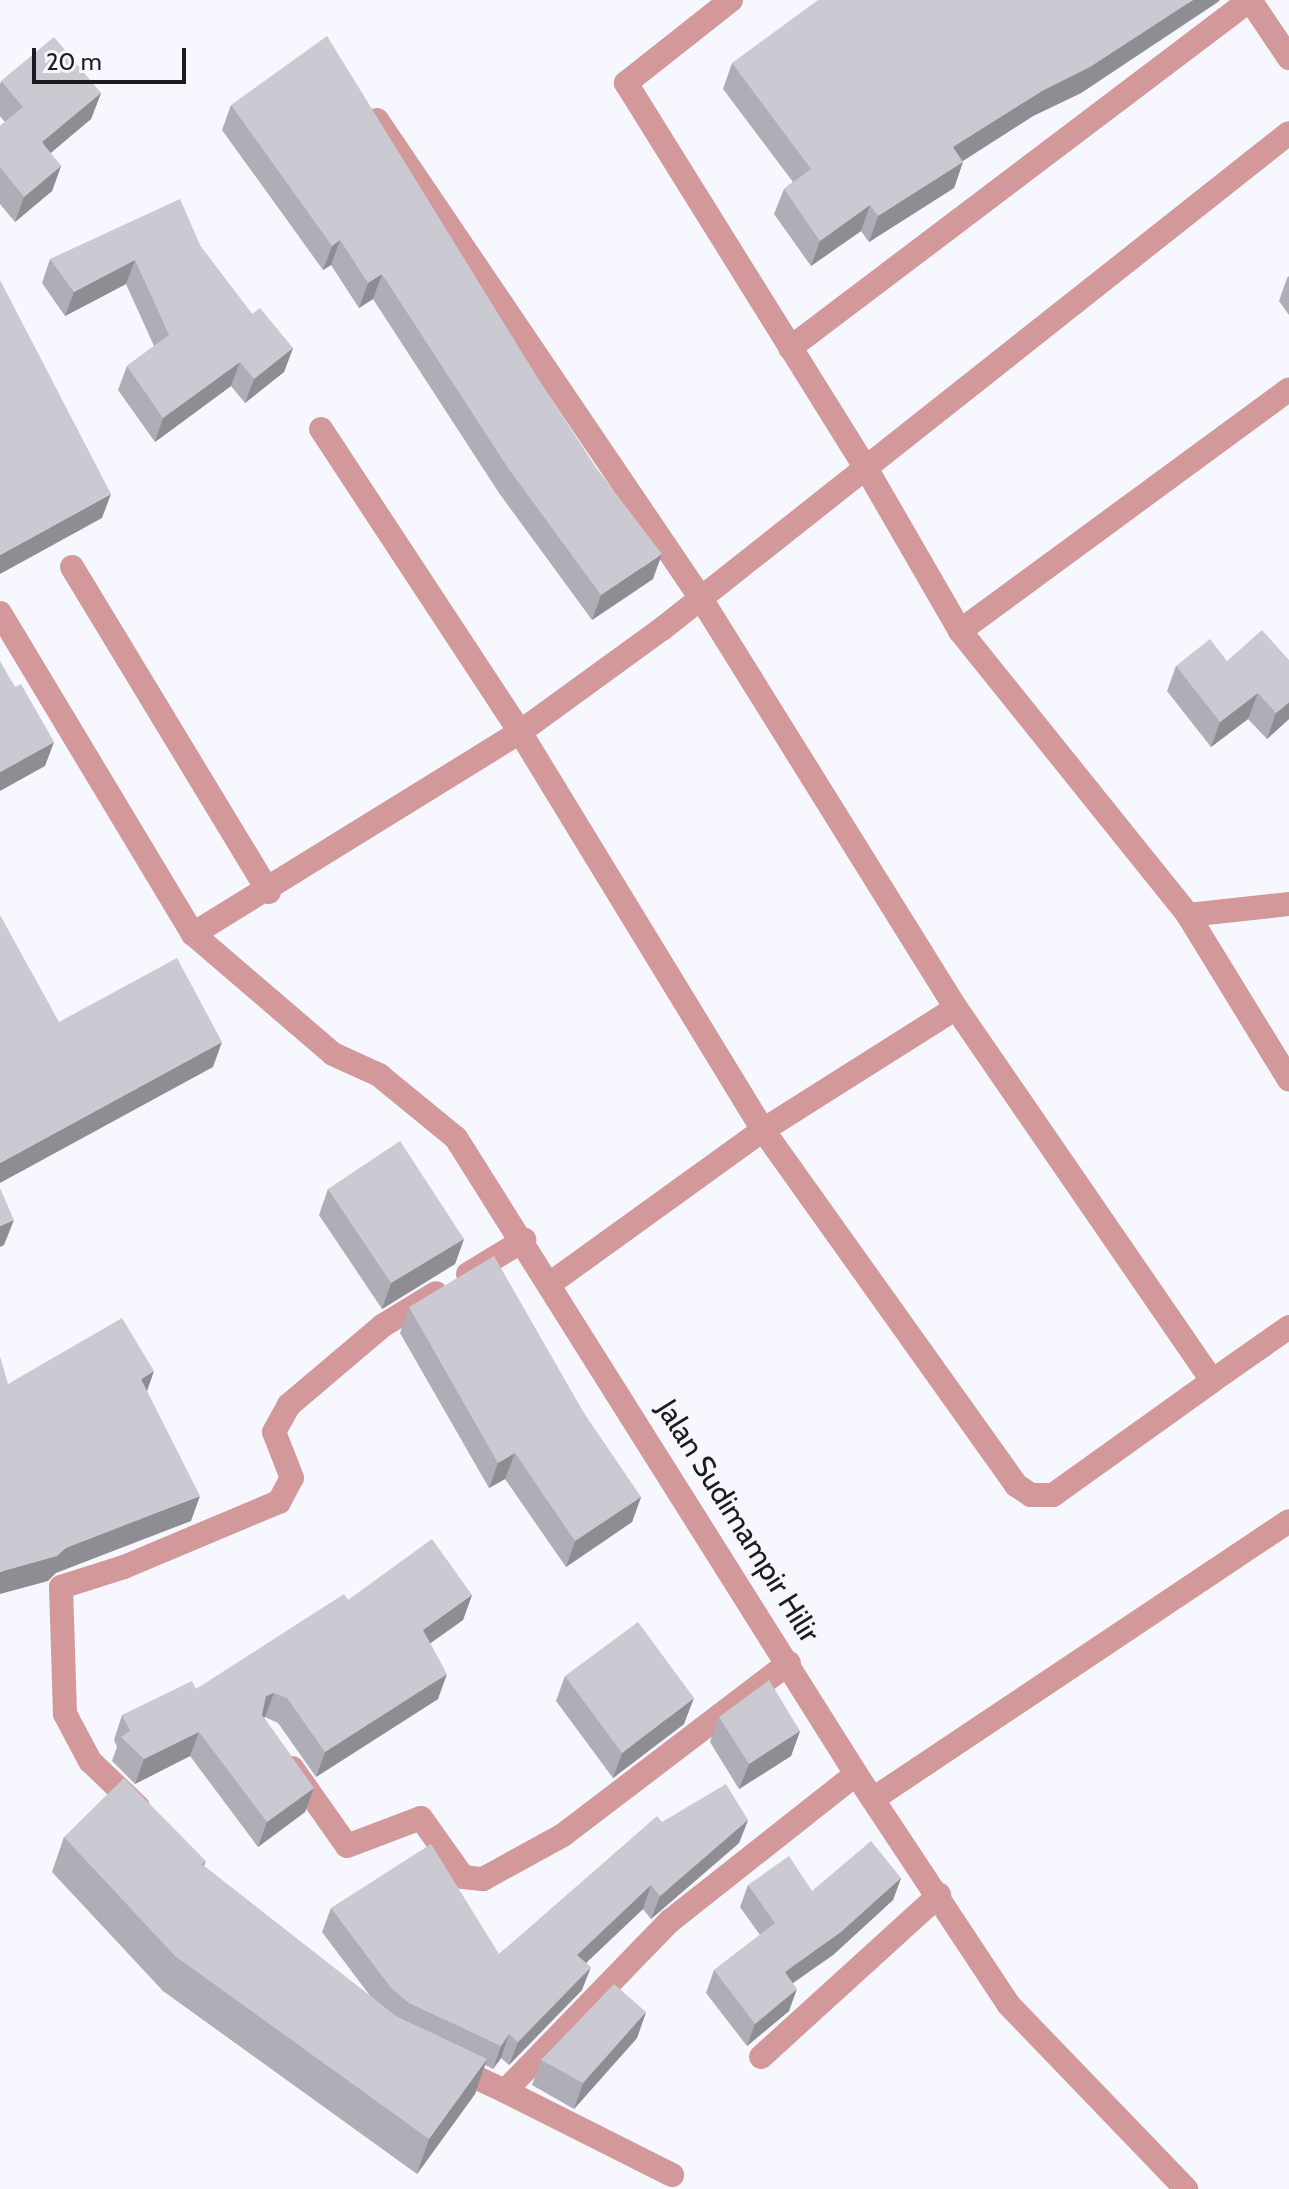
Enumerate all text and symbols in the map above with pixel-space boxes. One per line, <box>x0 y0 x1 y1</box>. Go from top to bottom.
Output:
scale bar <box>36 32 190 82</box>
text: 20 m <box>46 47 102 76</box>
street label: Jalan Sudimampir Hilir <box>649 1393 827 1649</box>

